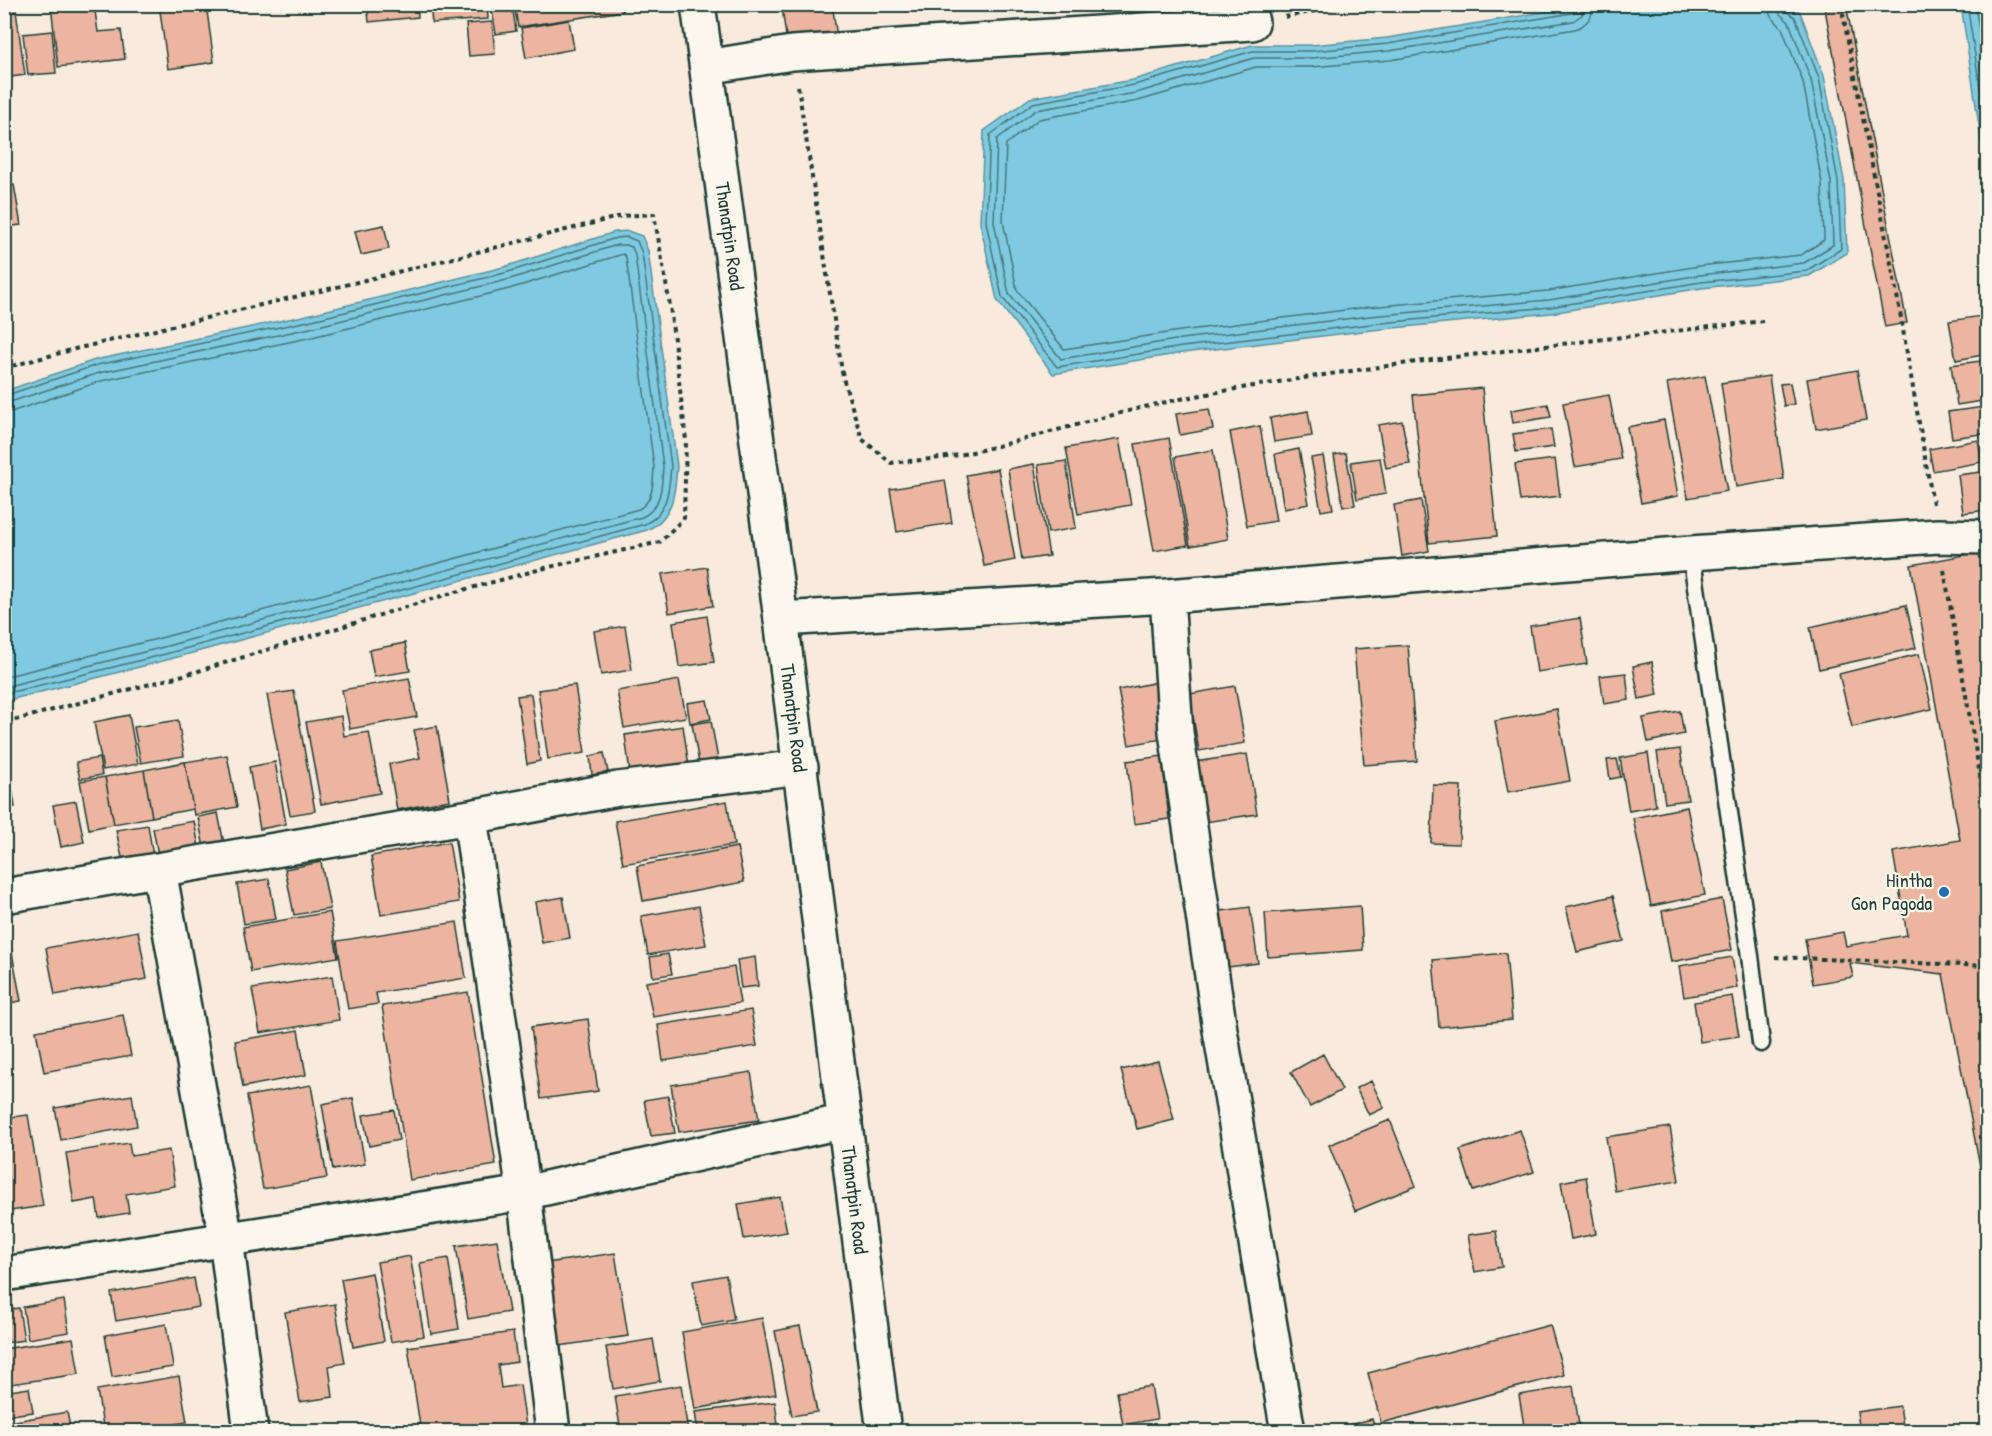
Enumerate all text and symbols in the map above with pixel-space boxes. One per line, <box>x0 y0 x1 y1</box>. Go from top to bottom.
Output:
street label: Thanatpin Road <box>710 180 751 292</box>
street label: Thanatpin Road <box>774 662 815 774</box>
place label: Hintha Gon Pagoda <box>1851 866 1932 916</box>
marker: Hintha Gon Pagoda <box>1937 885 1951 899</box>
street label: Thanatpin Road <box>835 1144 876 1256</box>

